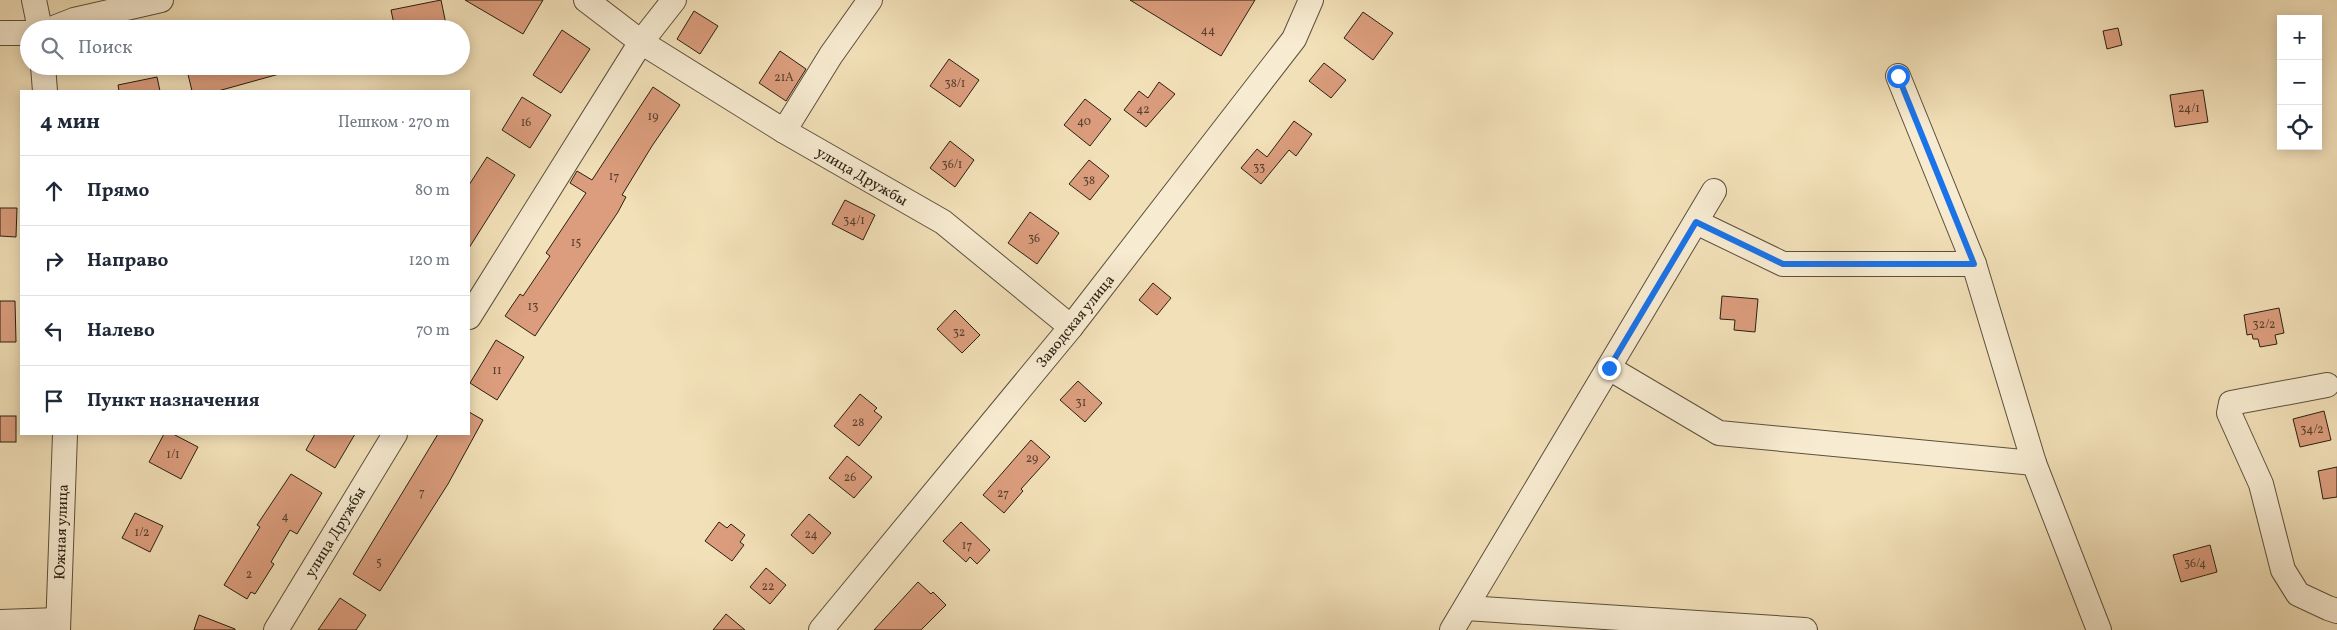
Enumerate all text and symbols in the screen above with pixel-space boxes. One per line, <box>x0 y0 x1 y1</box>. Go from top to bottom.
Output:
map controls <box>2277 15 2322 150</box>
button: + <box>2277 15 2322 60</box>
search box <box>20 20 470 75</box>
house number: 44 <box>1201 23 1215 39</box>
icon: search <box>38 34 66 62</box>
text: Поиск <box>78 35 132 61</box>
button: − <box>2277 60 2322 105</box>
route start <box>1887 65 1910 88</box>
house number: 21А <box>774 70 794 86</box>
house number: 38/1 <box>945 76 965 92</box>
house number: 24/1 <box>2178 101 2200 117</box>
house number: 42 <box>1136 102 1150 118</box>
button: locate <box>2277 105 2322 150</box>
text: 4 мин <box>40 108 100 137</box>
house number: 19 <box>648 109 658 125</box>
text: Пешком · 270 m <box>338 112 450 134</box>
house number: 40 <box>1077 114 1091 130</box>
house number: 16 <box>521 115 531 131</box>
street label: улица Дружбы <box>812 143 911 212</box>
house number: 36/1 <box>942 157 962 173</box>
house number: 33 <box>1253 160 1265 176</box>
house number: 17 <box>609 169 619 185</box>
house number: 38 <box>1083 173 1095 189</box>
icon: ahead <box>40 177 68 205</box>
text: Прямо <box>87 178 149 204</box>
text: 80 m <box>415 180 450 202</box>
house number: 34/1 <box>843 213 865 229</box>
house number: 36 <box>1028 231 1040 247</box>
house number: 15 <box>571 235 581 251</box>
icon: right <box>40 247 68 275</box>
text: Направо <box>87 248 169 274</box>
text: 120 m <box>408 250 450 272</box>
street label: Заводская улица <box>1032 271 1120 373</box>
house number: 13 <box>528 299 538 315</box>
icon: left <box>40 317 68 345</box>
house number: 32/2 <box>2253 317 2275 333</box>
text: Налево <box>87 318 155 344</box>
text: 70 m <box>416 320 450 342</box>
house number: 32 <box>953 325 965 341</box>
route end <box>1598 357 1621 380</box>
house number: 11 <box>492 363 502 379</box>
icon: arrive <box>40 387 68 415</box>
text: Пункт назначения <box>87 388 260 414</box>
house number: 31 <box>1076 395 1086 411</box>
house number: 28 <box>852 415 864 431</box>
house number: 34/2 <box>2300 422 2324 438</box>
house number: 1/1 <box>166 447 180 463</box>
house number: 29 <box>1026 451 1038 467</box>
house number: 26 <box>844 470 856 486</box>
street label: улица Дружбы <box>301 483 372 582</box>
street label: Южная улица <box>50 484 75 580</box>
house number: 7 <box>419 485 425 501</box>
house number: 27 <box>997 486 1009 502</box>
house number: 4 <box>281 509 289 525</box>
house number: 1/2 <box>135 525 149 541</box>
house number: 24 <box>804 527 818 543</box>
house number: 17 <box>962 538 972 554</box>
house number: 5 <box>376 555 382 571</box>
house number: 36/4 <box>2184 556 2206 572</box>
house number: 2 <box>246 567 252 583</box>
house number: 22 <box>762 579 774 595</box>

